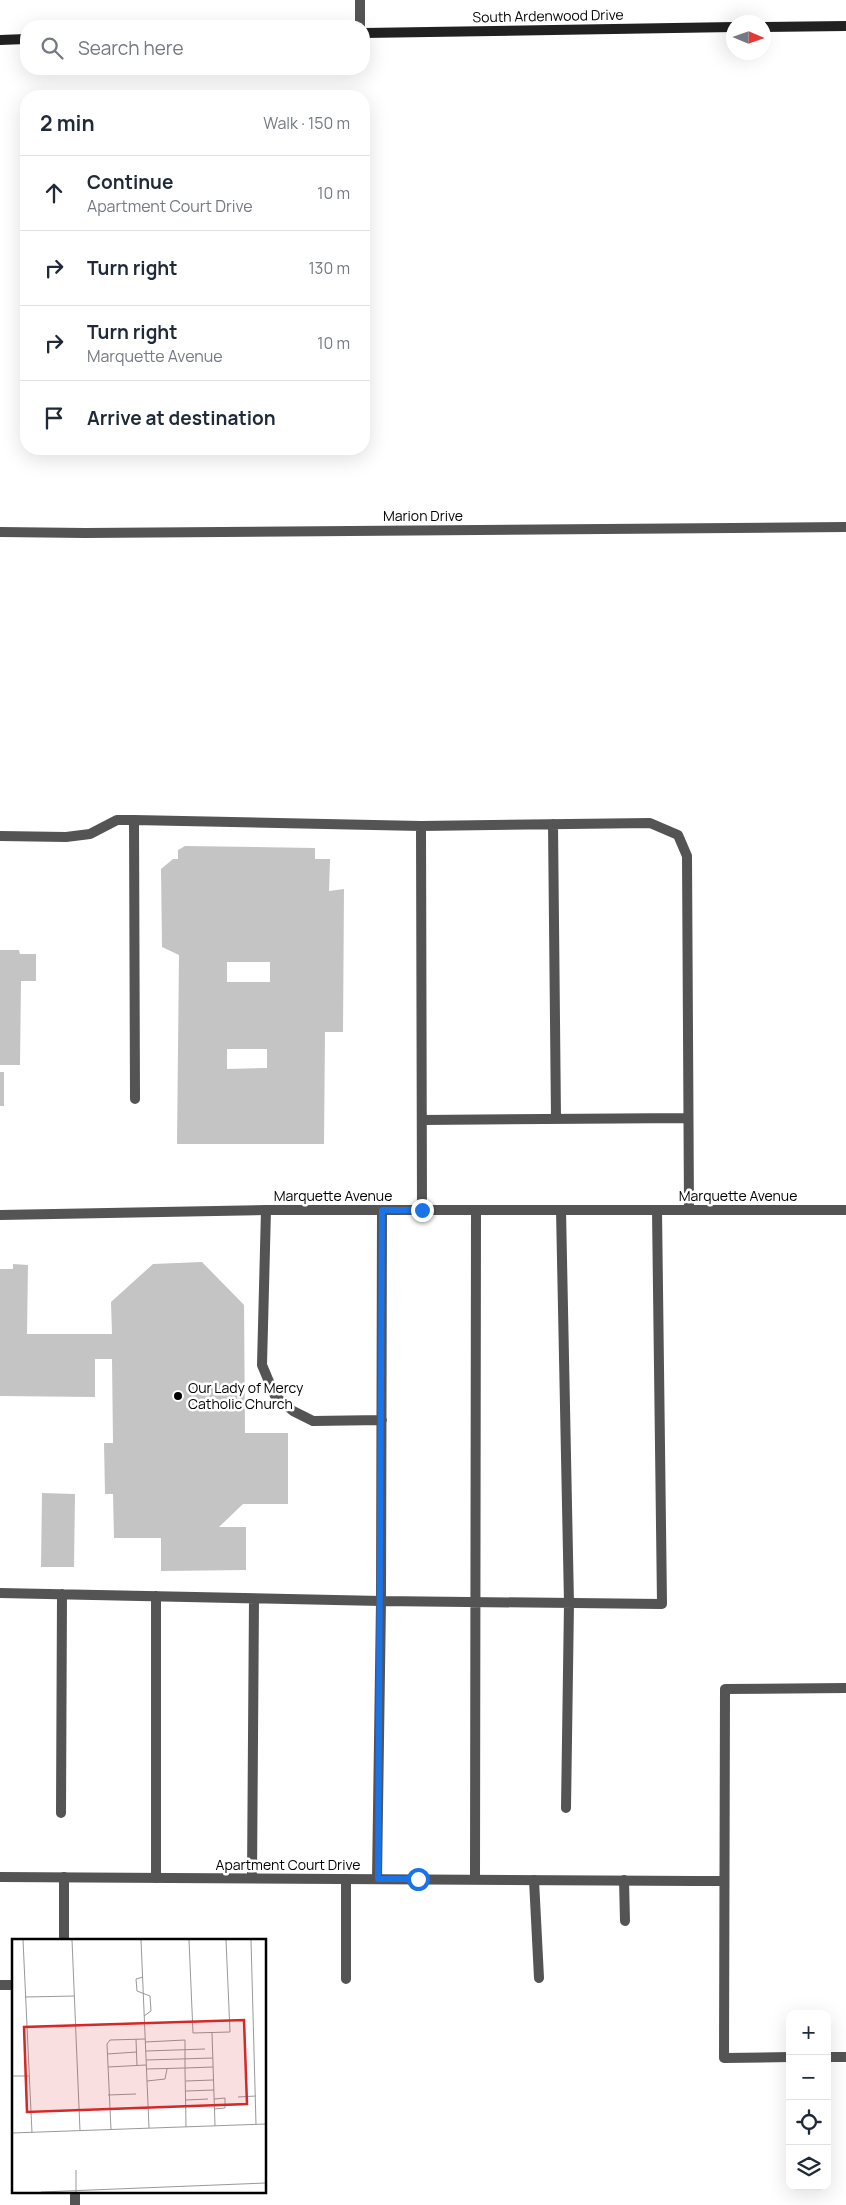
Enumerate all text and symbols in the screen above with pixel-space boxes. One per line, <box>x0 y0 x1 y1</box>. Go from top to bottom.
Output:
street label: South Ardenwood Drive <box>472 5 624 26</box>
north arrow <box>726 15 771 60</box>
search box <box>20 20 370 75</box>
icon: search <box>38 34 66 62</box>
text: Search here <box>78 35 184 61</box>
text: 2 min <box>40 109 95 137</box>
text: Walk · 150 m <box>263 112 350 134</box>
text: Continue <box>87 169 173 195</box>
icon: ahead <box>40 179 68 207</box>
text: 10 m <box>317 182 350 204</box>
text: Apartment Court Drive <box>87 195 253 217</box>
icon: right <box>40 254 68 282</box>
text: Turn right <box>87 255 177 281</box>
text: 130 m <box>308 257 350 279</box>
text: Turn right <box>87 319 177 345</box>
icon: right <box>40 329 68 357</box>
text: 10 m <box>317 332 350 354</box>
text: Marquette Avenue <box>87 345 223 367</box>
icon: arrive <box>40 404 68 432</box>
text: Arrive at destination <box>87 405 276 431</box>
street label: Marion Drive <box>383 506 463 525</box>
street label: Marquette Avenue <box>274 1186 392 1205</box>
street label: Marquette Avenue <box>679 1186 797 1205</box>
route end <box>411 1199 434 1222</box>
place label: Our Lady of Mercy Catholic Church <box>188 1378 304 1413</box>
marker: Our Lady of Mercy Catholic Church <box>172 1390 184 1402</box>
street label: Apartment Court Drive <box>216 1855 360 1874</box>
route start <box>407 1868 430 1891</box>
inset map <box>12 1939 266 2192</box>
map controls <box>786 2010 831 2190</box>
button: + <box>786 2010 831 2055</box>
button: − <box>786 2055 831 2100</box>
button: locate <box>786 2100 831 2145</box>
button: layers <box>786 2145 831 2190</box>

